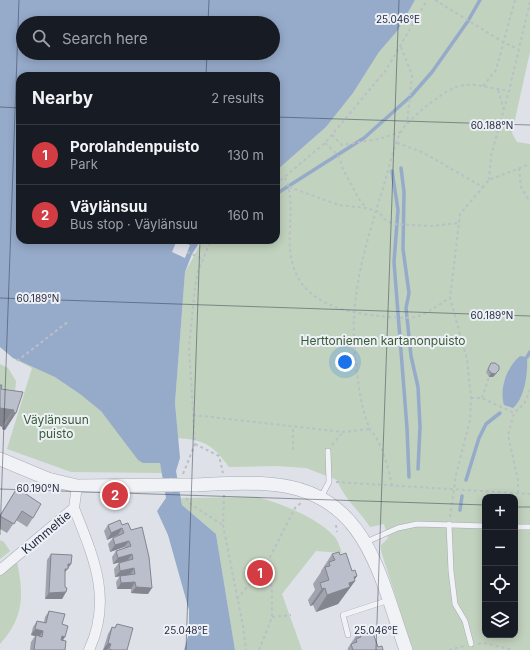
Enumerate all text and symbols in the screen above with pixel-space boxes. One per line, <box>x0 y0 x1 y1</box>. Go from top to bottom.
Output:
text: 25.046°E <box>376 13 420 25</box>
search box <box>16 16 280 60</box>
icon: search <box>30 27 52 49</box>
text: Search here <box>62 29 148 48</box>
text: Nearby <box>32 88 93 108</box>
text: 2 results <box>211 90 264 106</box>
text: 60.188°N <box>471 119 513 131</box>
text: Porolahdenpuisto <box>70 137 199 156</box>
text: 1 <box>42 147 48 163</box>
text: 130 m <box>227 147 264 163</box>
text: Park <box>70 156 98 172</box>
text: Väylänsuu <box>70 197 147 216</box>
text: 2 <box>41 207 49 223</box>
text: 160 m <box>227 207 264 223</box>
text: Bus stop · Väylänsuu <box>70 216 198 232</box>
text: 60.189°N <box>17 292 59 304</box>
text: 60.189°N <box>471 309 513 321</box>
park label: Herttoniemen kartanonpuisto <box>300 333 466 348</box>
your location <box>335 352 355 372</box>
park label: Väylänsuun puisto <box>23 412 89 441</box>
pin: 2 <box>102 480 128 510</box>
text: 60.190°N <box>17 482 59 494</box>
map controls <box>482 494 518 638</box>
button: + <box>482 494 518 530</box>
street label: Kummeltie <box>18 507 74 557</box>
button: − <box>482 530 518 566</box>
pin: 1 <box>247 558 273 588</box>
button: locate <box>482 566 518 602</box>
button: layers <box>482 602 518 638</box>
text: 25.048°E <box>164 624 208 636</box>
text: 25.046°E <box>354 624 398 636</box>

